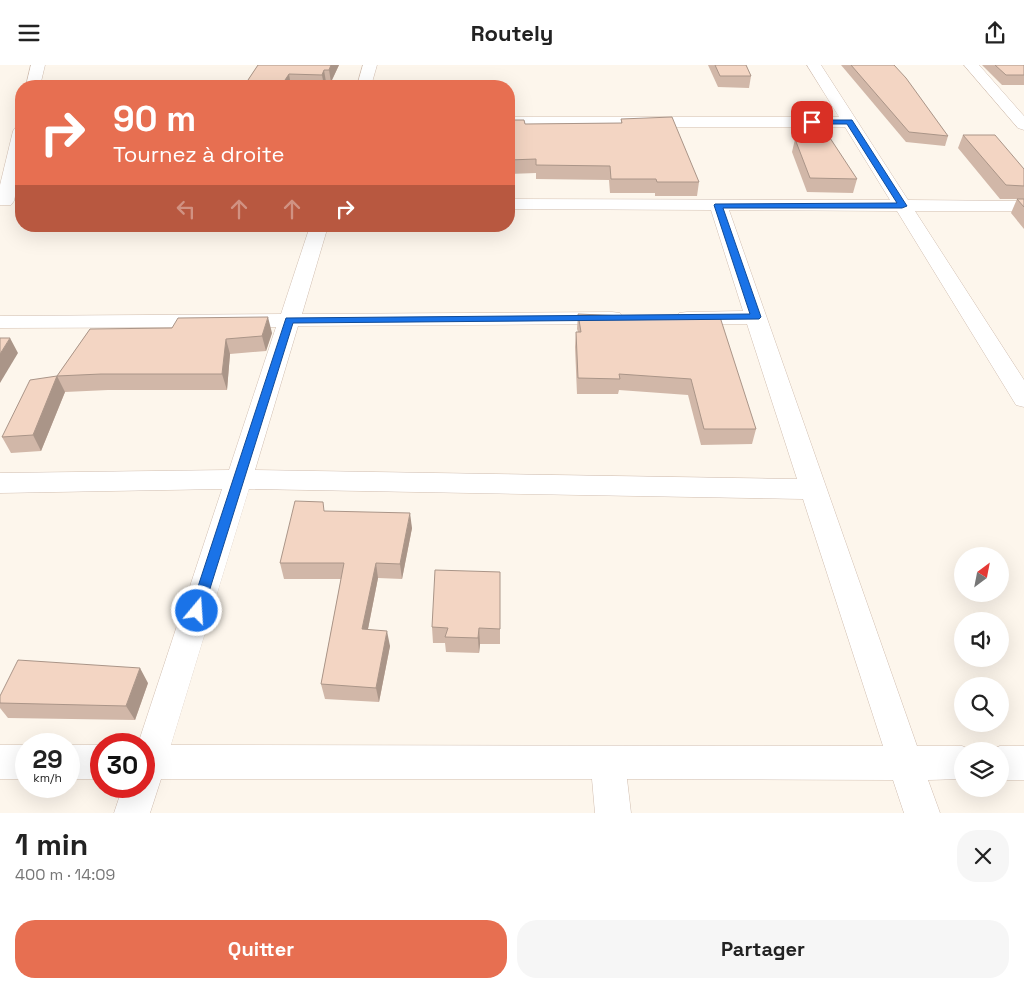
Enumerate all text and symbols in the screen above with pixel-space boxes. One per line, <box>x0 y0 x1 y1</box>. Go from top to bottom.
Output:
icon: menu <box>15 19 43 47</box>
text: Routely <box>471 19 553 47</box>
icon: share <box>981 19 1009 47</box>
text: 90 m <box>113 97 196 141</box>
icon: right <box>30 100 95 165</box>
pin <box>791 101 833 143</box>
icon: arrive <box>798 108 826 136</box>
text: Tournez à droite <box>113 140 284 168</box>
icon: left <box>172 195 200 223</box>
icon: ahead <box>225 195 253 223</box>
icon: ahead <box>278 195 306 223</box>
icon: right <box>331 195 359 223</box>
north arrow <box>954 547 1009 603</box>
map controls <box>954 547 1009 797</box>
position arrow <box>170 584 222 636</box>
button: sound <box>954 612 1009 667</box>
button: search <box>954 677 1009 732</box>
speed limit sign: 30 <box>90 733 155 798</box>
button: layers <box>954 742 1009 797</box>
text: 29 <box>32 743 63 775</box>
text: km/h <box>33 770 62 786</box>
text: 1 min <box>15 825 88 864</box>
button: close <box>957 830 1009 882</box>
text: 400 m · 14:09 <box>15 864 115 885</box>
button: Quitter <box>15 920 507 978</box>
button: Partager <box>517 920 1009 978</box>

